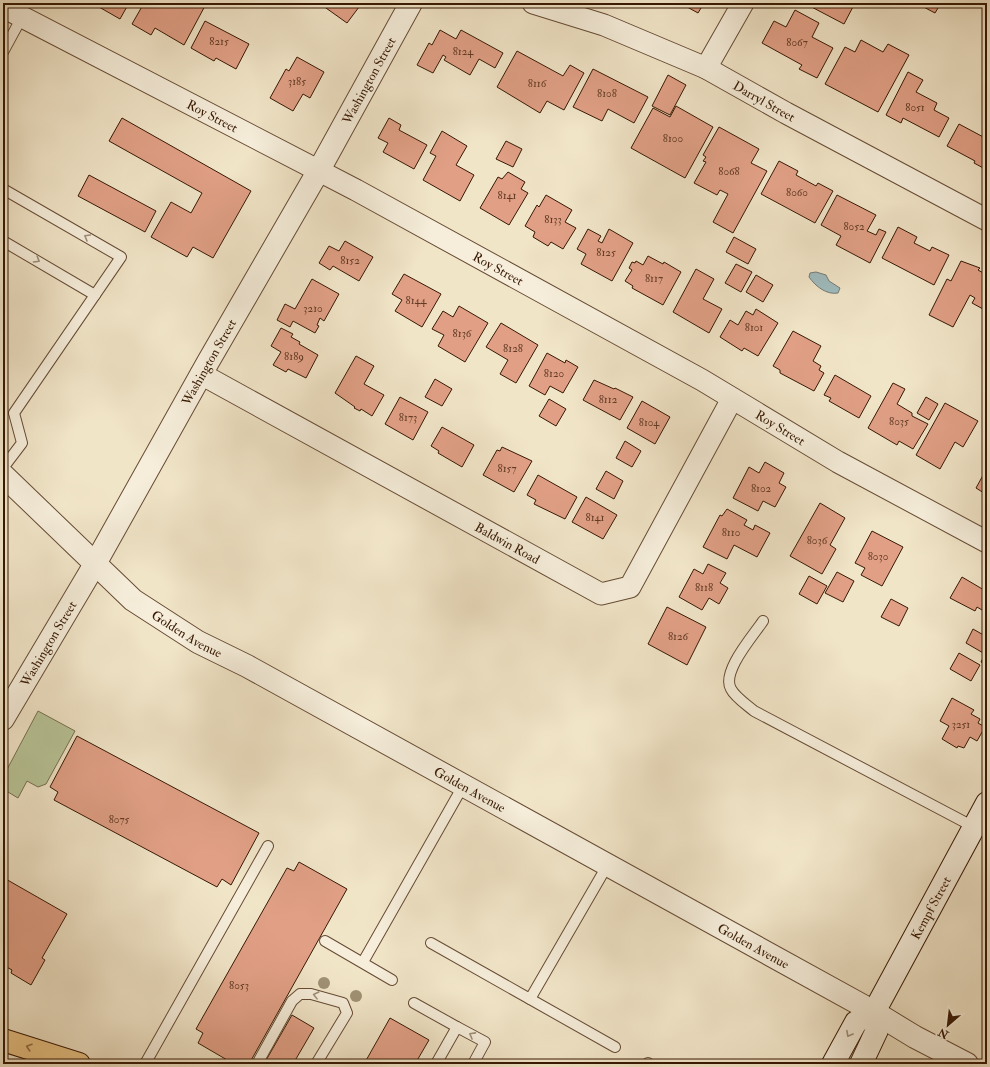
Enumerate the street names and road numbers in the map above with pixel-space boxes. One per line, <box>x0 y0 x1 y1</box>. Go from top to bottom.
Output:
street label: Washington Street <box>339 35 400 128</box>
street label: Darryl Street <box>730 78 798 125</box>
street label: Roy Street <box>184 97 240 136</box>
street label: Roy Street <box>470 249 526 289</box>
street label: Washington Street <box>178 316 240 409</box>
street label: Roy Street <box>752 407 808 449</box>
street label: Baldwin Road <box>472 519 543 568</box>
street label: Washington Street <box>17 598 80 690</box>
street label: Golden Avenue <box>148 607 225 662</box>
street label: Golden Avenue <box>431 764 509 816</box>
street label: Kempf Street <box>908 874 955 943</box>
street label: Golden Avenue <box>715 920 792 973</box>

